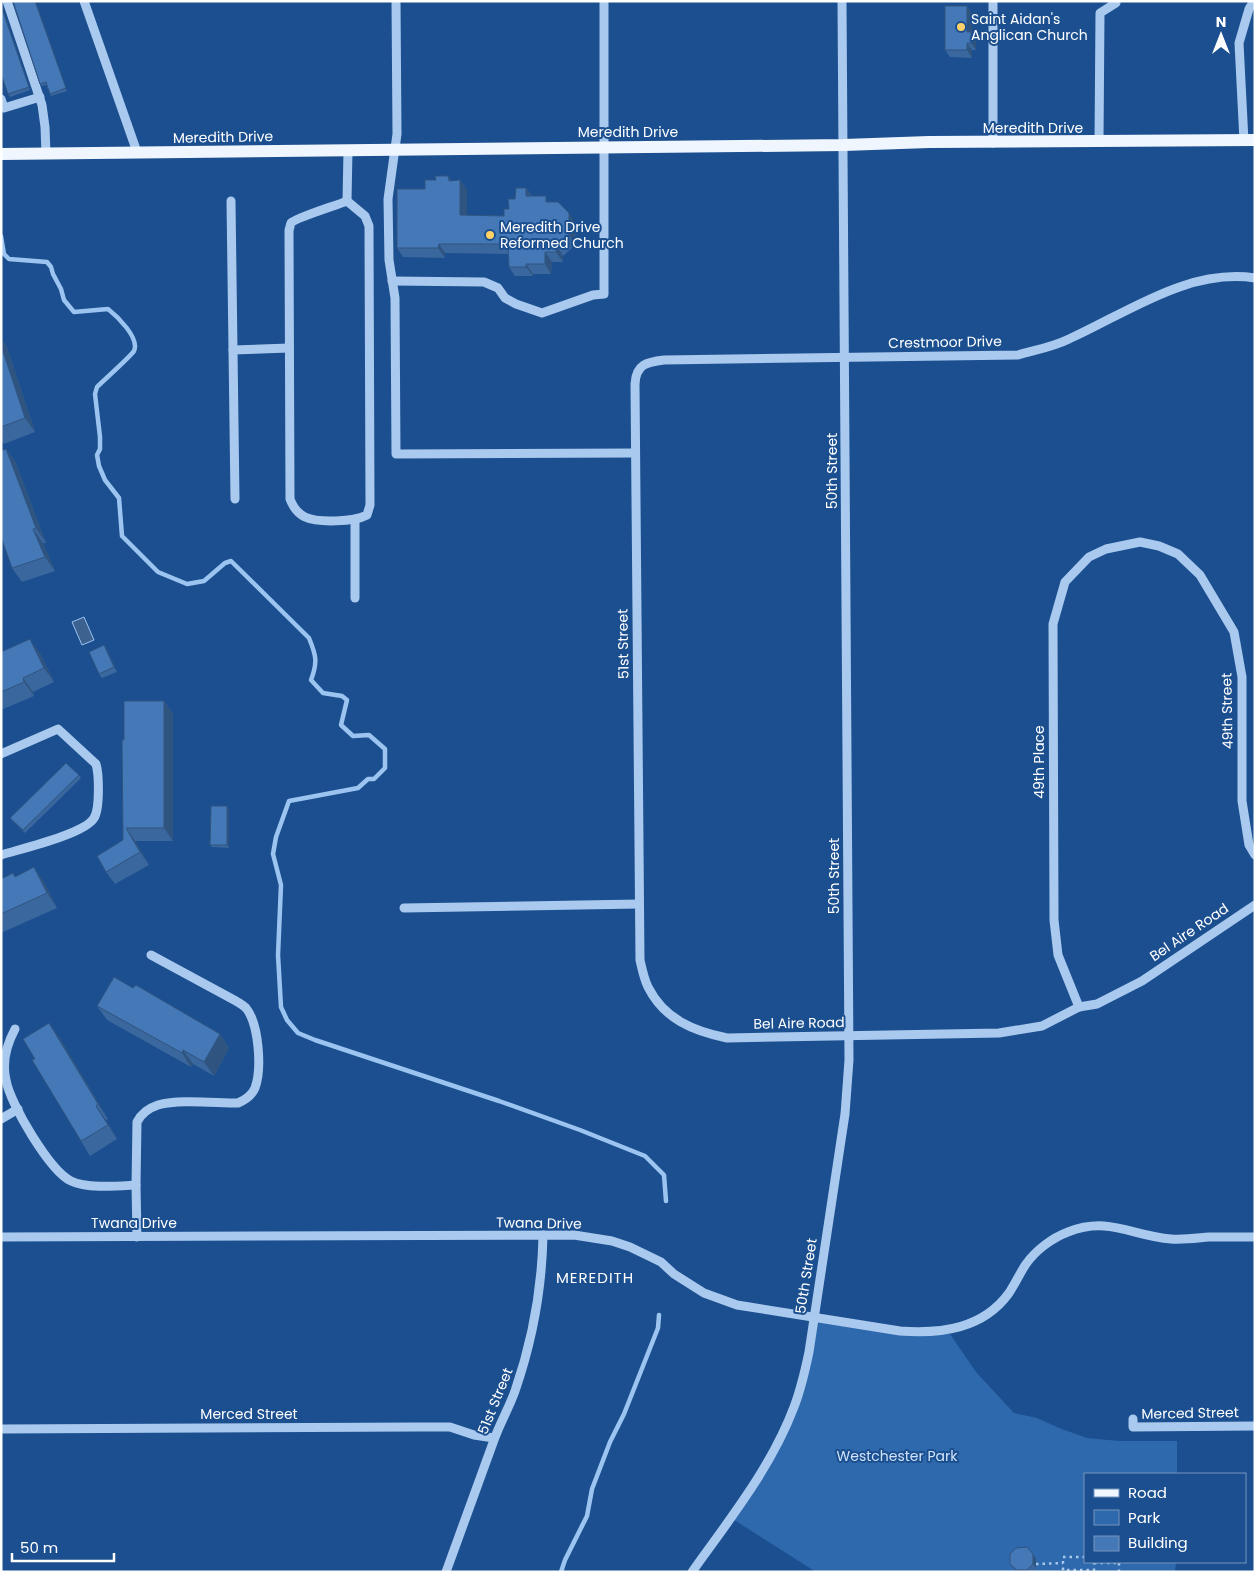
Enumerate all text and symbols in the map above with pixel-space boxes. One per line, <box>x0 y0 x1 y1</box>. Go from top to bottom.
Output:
place label: Saint Aidan's Anglican Church <box>971 9 1088 45</box>
north arrow <box>1196 10 1246 60</box>
text: N <box>1216 12 1226 32</box>
marker: Saint Aidan's Anglican Church <box>955 21 967 33</box>
street label: Meredith Drive <box>983 118 1084 138</box>
street label: Meredith Drive <box>578 122 679 142</box>
street label: Meredith Drive <box>173 126 274 148</box>
place label: Meredith Drive Reformed Church <box>500 217 624 253</box>
marker: Meredith Drive Reformed Church <box>484 229 496 241</box>
street label: Crestmoor Drive <box>888 331 1002 353</box>
street label: 50th Street <box>822 433 842 509</box>
street label: 51st Street <box>612 609 634 679</box>
street label: 49th Street <box>1216 673 1238 749</box>
street label: 49th Place <box>1029 725 1049 799</box>
street label: 50th Street <box>824 838 844 914</box>
street label: Bel Aire Road <box>1146 898 1232 966</box>
street label: Bel Aire Road <box>753 1012 845 1034</box>
street label: Twana Drive <box>496 1212 582 1234</box>
street label: Twana Drive <box>91 1213 177 1233</box>
street label: 50th Street <box>790 1237 822 1315</box>
district label: MEREDITH <box>556 1267 634 1288</box>
street label: 51st Street <box>473 1365 517 1437</box>
street label: Merced Street <box>1141 1402 1239 1424</box>
street label: Merced Street <box>200 1404 298 1424</box>
park label: Westchester Park <box>837 1446 958 1466</box>
legend <box>1084 1473 1246 1563</box>
text: Road <box>1128 1482 1167 1503</box>
text: Park <box>1128 1507 1160 1528</box>
scale bar <box>12 1530 115 1562</box>
text: Building <box>1128 1532 1188 1553</box>
text: 50 m <box>20 1537 58 1558</box>

